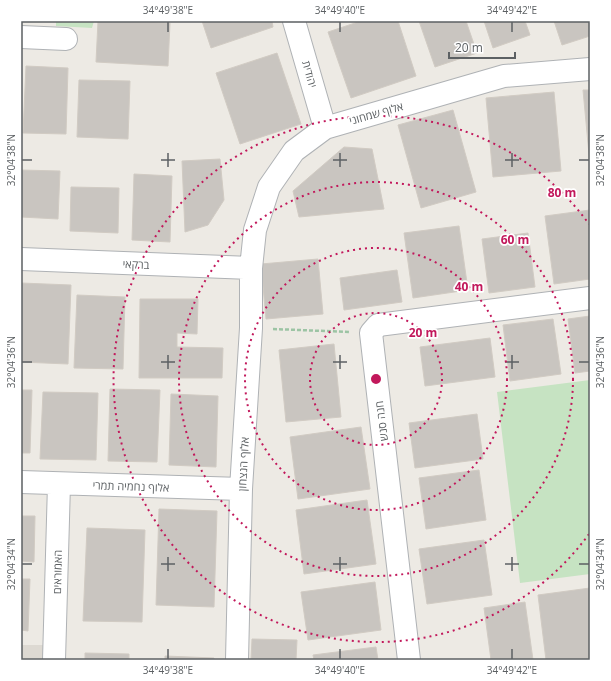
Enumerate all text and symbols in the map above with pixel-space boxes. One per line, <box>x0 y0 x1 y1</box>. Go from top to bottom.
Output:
text: 34°49'38"E <box>143 3 193 17</box>
text: 34°49'40"E <box>315 3 365 17</box>
text: 34°49'42"E <box>487 3 537 17</box>
scale bar <box>449 34 515 60</box>
text: 20 m <box>455 39 483 56</box>
street label: יהודית <box>299 59 321 89</box>
street label: אלוף שמחוני <box>347 98 405 128</box>
text: 32°04'38"N <box>4 134 18 186</box>
text: 32°04'38"N <box>593 134 607 186</box>
text: 80 m <box>548 184 576 201</box>
text: 60 m <box>501 231 529 248</box>
street label: ברקאי <box>122 256 150 272</box>
text: 40 m <box>455 278 483 295</box>
text: 20 m <box>409 324 437 341</box>
text: 32°04'36"N <box>4 336 18 388</box>
text: 32°04'36"N <box>593 336 607 388</box>
centre of rings <box>369 372 383 386</box>
street label: חנה סנש <box>371 400 391 442</box>
street label: אלוף הנצחון <box>234 436 252 492</box>
street label: אלוף נחמיה תמרי <box>92 477 170 495</box>
text: 32°04'34"N <box>4 538 18 590</box>
text: 32°04'34"N <box>593 538 607 590</box>
street label: האמוראים <box>49 550 65 594</box>
text: 34°49'38"E <box>143 663 193 677</box>
text: 34°49'40"E <box>315 663 365 677</box>
text: 34°49'42"E <box>487 663 537 677</box>

